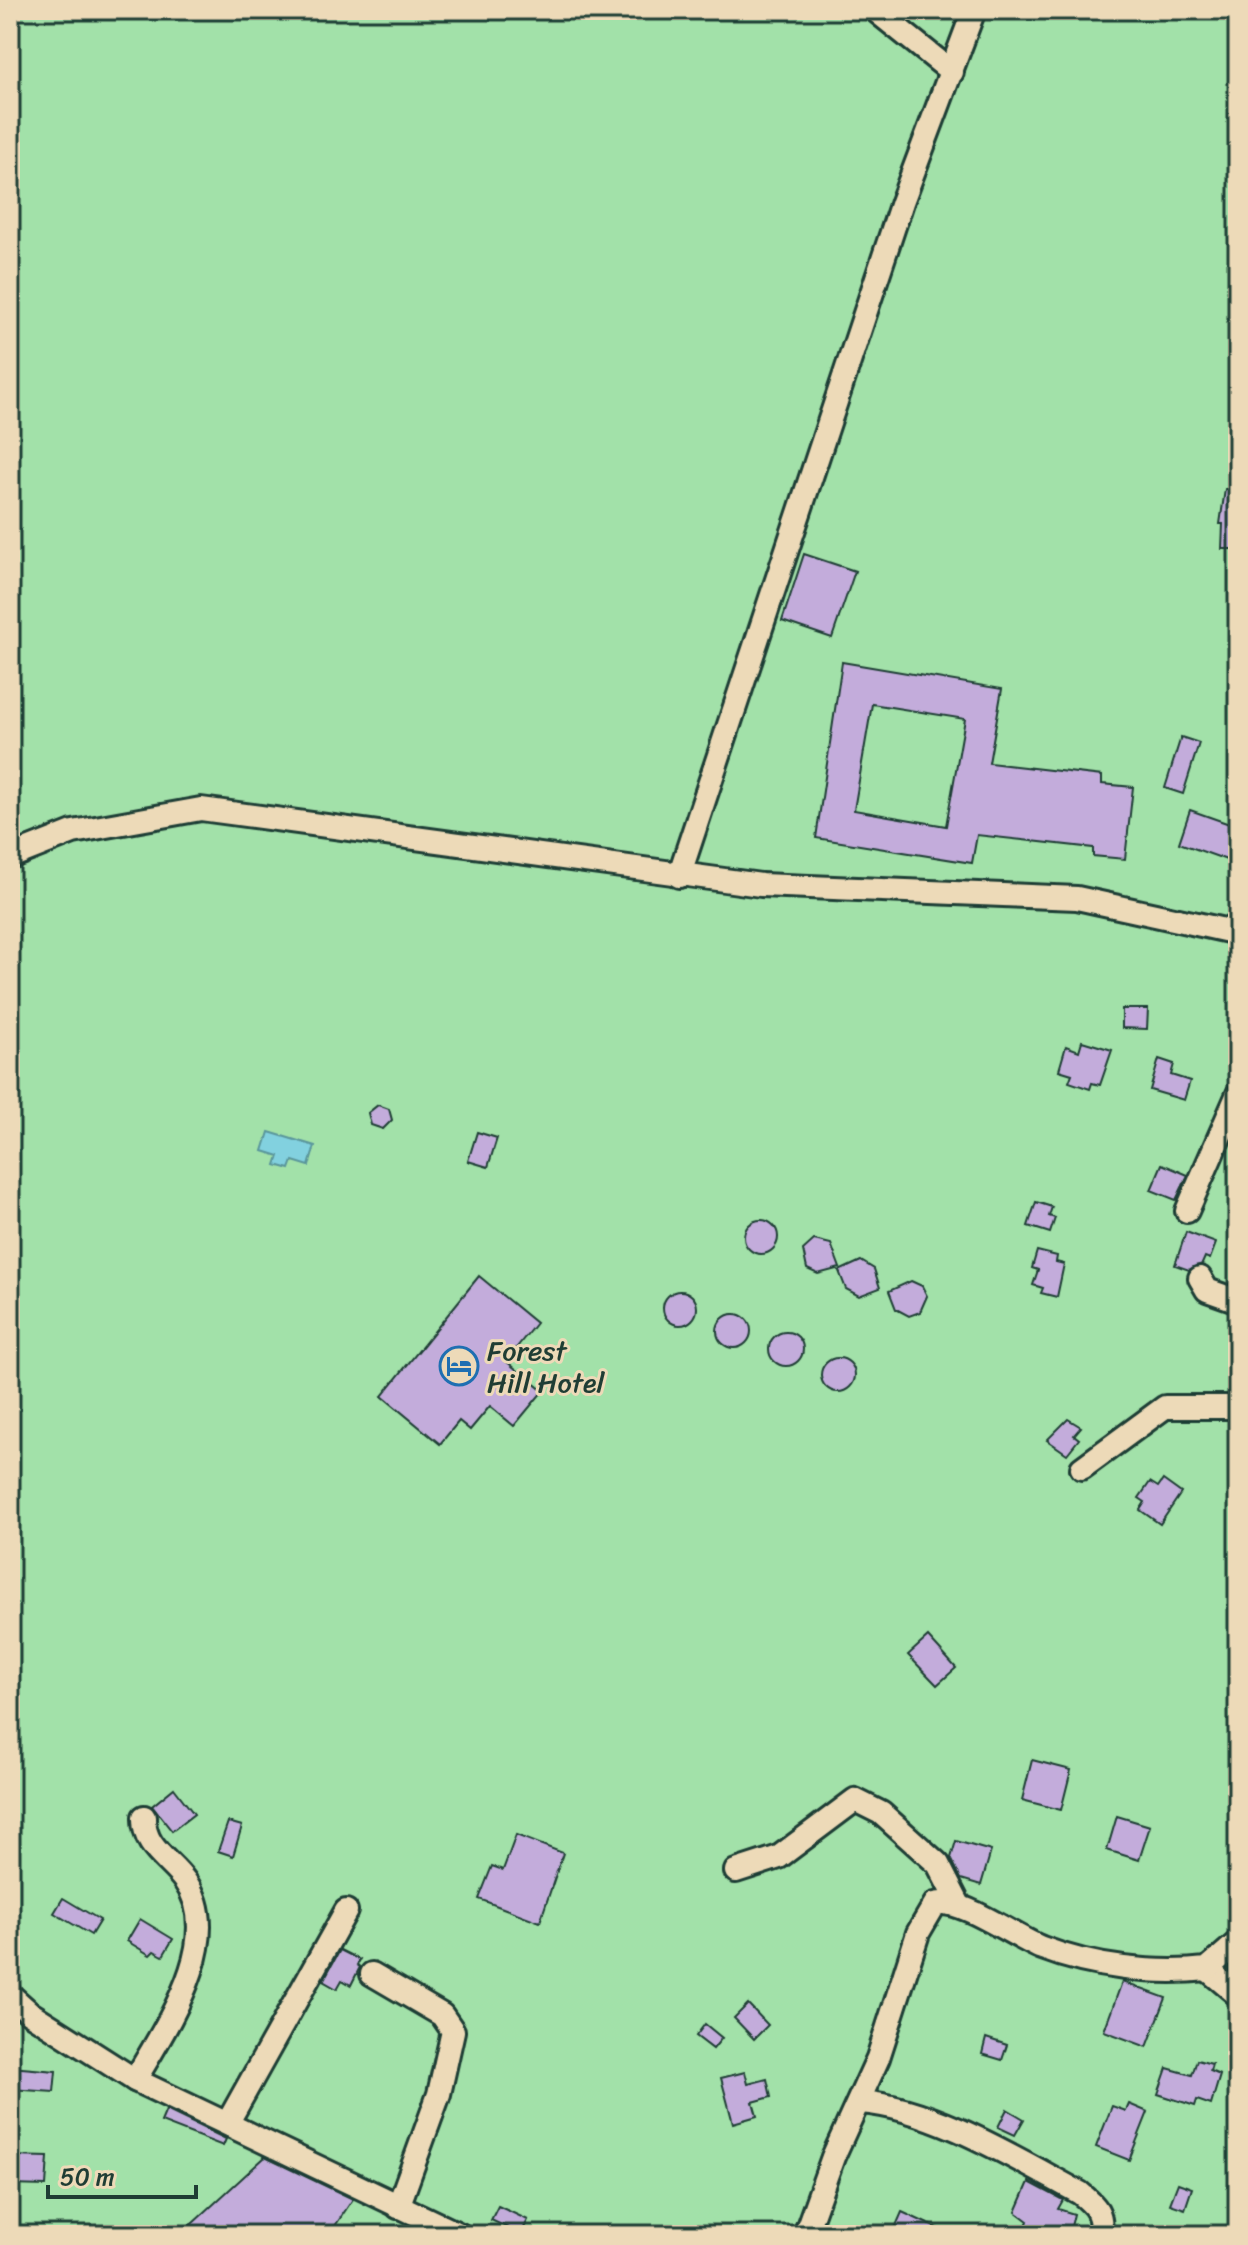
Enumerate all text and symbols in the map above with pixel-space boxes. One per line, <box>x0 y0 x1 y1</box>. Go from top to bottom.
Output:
place label: Forest Hill Hotel <box>487 1326 606 1407</box>
hotel icon: Forest Hill Hotel <box>438 1345 480 1387</box>
scale bar <box>48 2149 196 2199</box>
text: 50 m <box>60 2156 115 2198</box>

